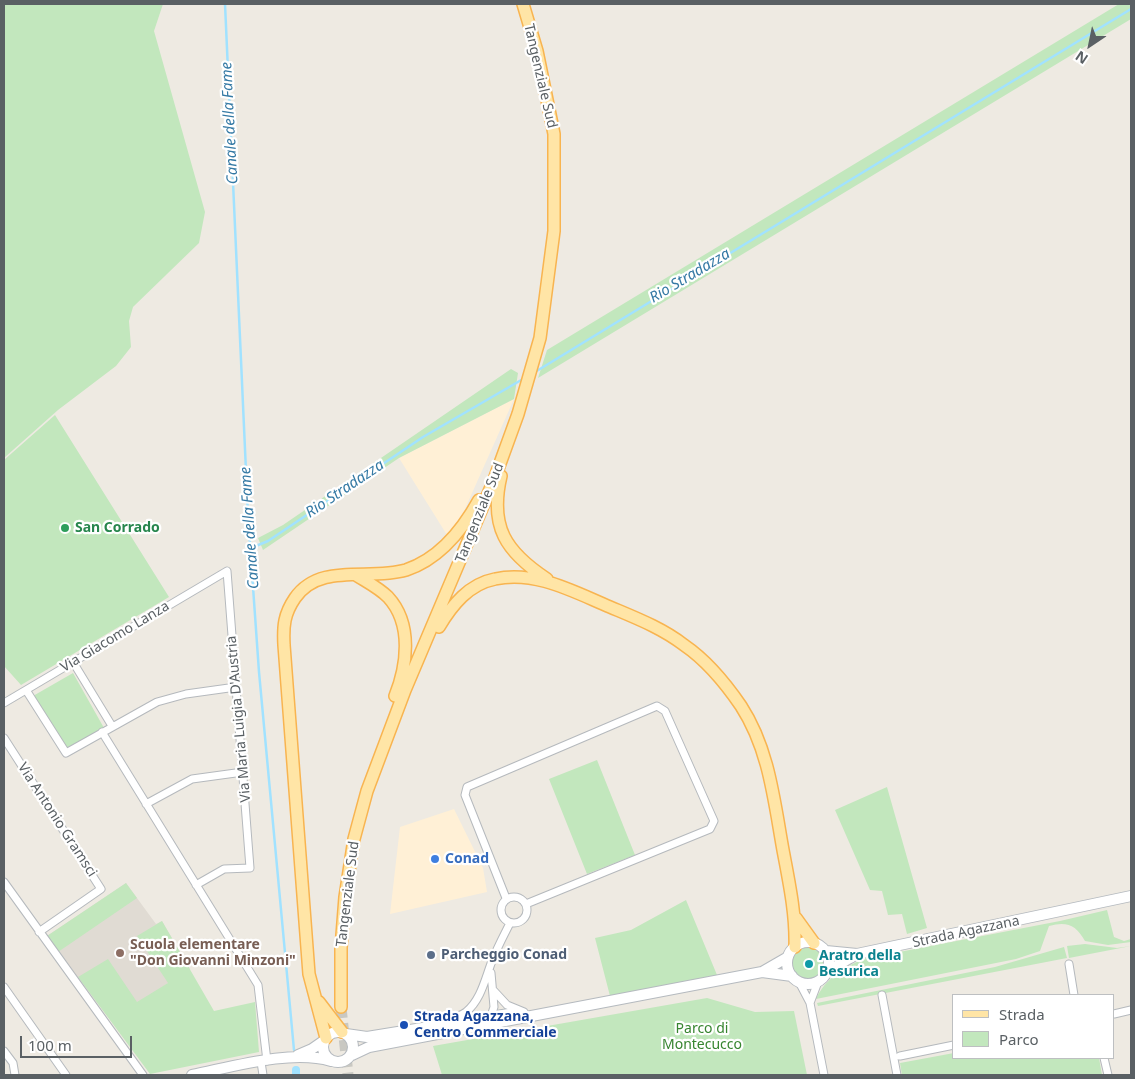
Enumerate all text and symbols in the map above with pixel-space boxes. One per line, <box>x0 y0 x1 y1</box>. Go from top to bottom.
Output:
north arrow <box>1065 20 1115 70</box>
street label: Tangenziale Sud <box>520 22 560 130</box>
text: N <box>1071 47 1091 69</box>
water label: Canale della Fame <box>218 61 242 185</box>
water label: Rio Stradazza <box>647 245 733 307</box>
water label: Rio Stradazza <box>302 456 388 522</box>
street label: Tangenziale Sud <box>452 460 508 566</box>
water label: Canale della Fame <box>237 466 263 590</box>
place label: San Corrado <box>75 520 160 536</box>
marker: San Corrado <box>59 522 71 534</box>
street label: Via Giacomo Lanza <box>58 598 172 676</box>
street label: Via Maria Luigia D'Austria <box>223 635 255 803</box>
street label: Via Antonio Gramsci <box>14 760 100 880</box>
street label: Tangenziale Sud <box>333 840 363 948</box>
place label: Conad <box>445 851 489 867</box>
marker: Conad <box>429 853 441 865</box>
street label: Strada Agazzana <box>911 912 1021 952</box>
place label: Scuola elementare "Don Giovanni Minzoni" <box>130 937 296 970</box>
marker: Scuola elementare "Don Giovanni Minzoni" <box>114 947 126 959</box>
place label: Parcheggio Conad <box>441 947 567 963</box>
place label: Aratro della Besurica <box>819 948 901 980</box>
marker: Parcheggio Conad <box>425 949 437 961</box>
marker: Aratro della Besurica <box>803 958 815 970</box>
legend <box>952 994 1115 1059</box>
text: Strada <box>999 1004 1045 1024</box>
place label: Strada Agazzana, Centro Commerciale <box>414 1009 557 1042</box>
marker: Strada Agazzana, Centro Commerciale <box>398 1019 410 1031</box>
park label: Parco di Montecucco <box>662 1021 742 1054</box>
scale bar <box>22 1026 135 1058</box>
text: Parco <box>999 1029 1039 1049</box>
text: 100 m <box>28 1035 72 1055</box>

